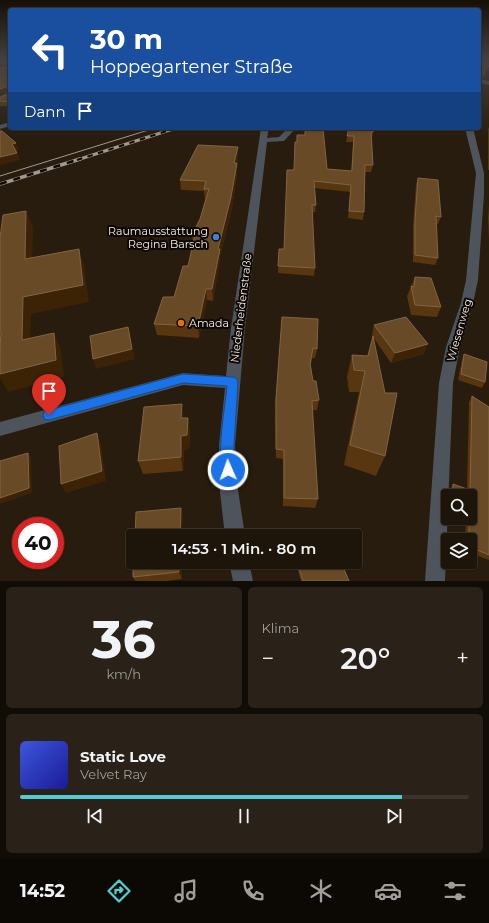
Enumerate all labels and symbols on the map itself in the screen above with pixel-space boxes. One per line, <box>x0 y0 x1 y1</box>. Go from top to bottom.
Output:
place label: Raumausstattung Regina Barsch <box>108 224 208 251</box>
marker: Raumausstattung Regina Barsch <box>211 232 221 242</box>
street label: Niederheidenstraße <box>227 252 255 363</box>
street label: Wiesenweg <box>443 297 475 363</box>
place label: Amada <box>189 316 229 330</box>
marker: Amada <box>176 318 186 328</box>
pin <box>32 374 66 415</box>
position arrow <box>207 449 249 491</box>
speed limit sign: 40 <box>12 517 64 569</box>

